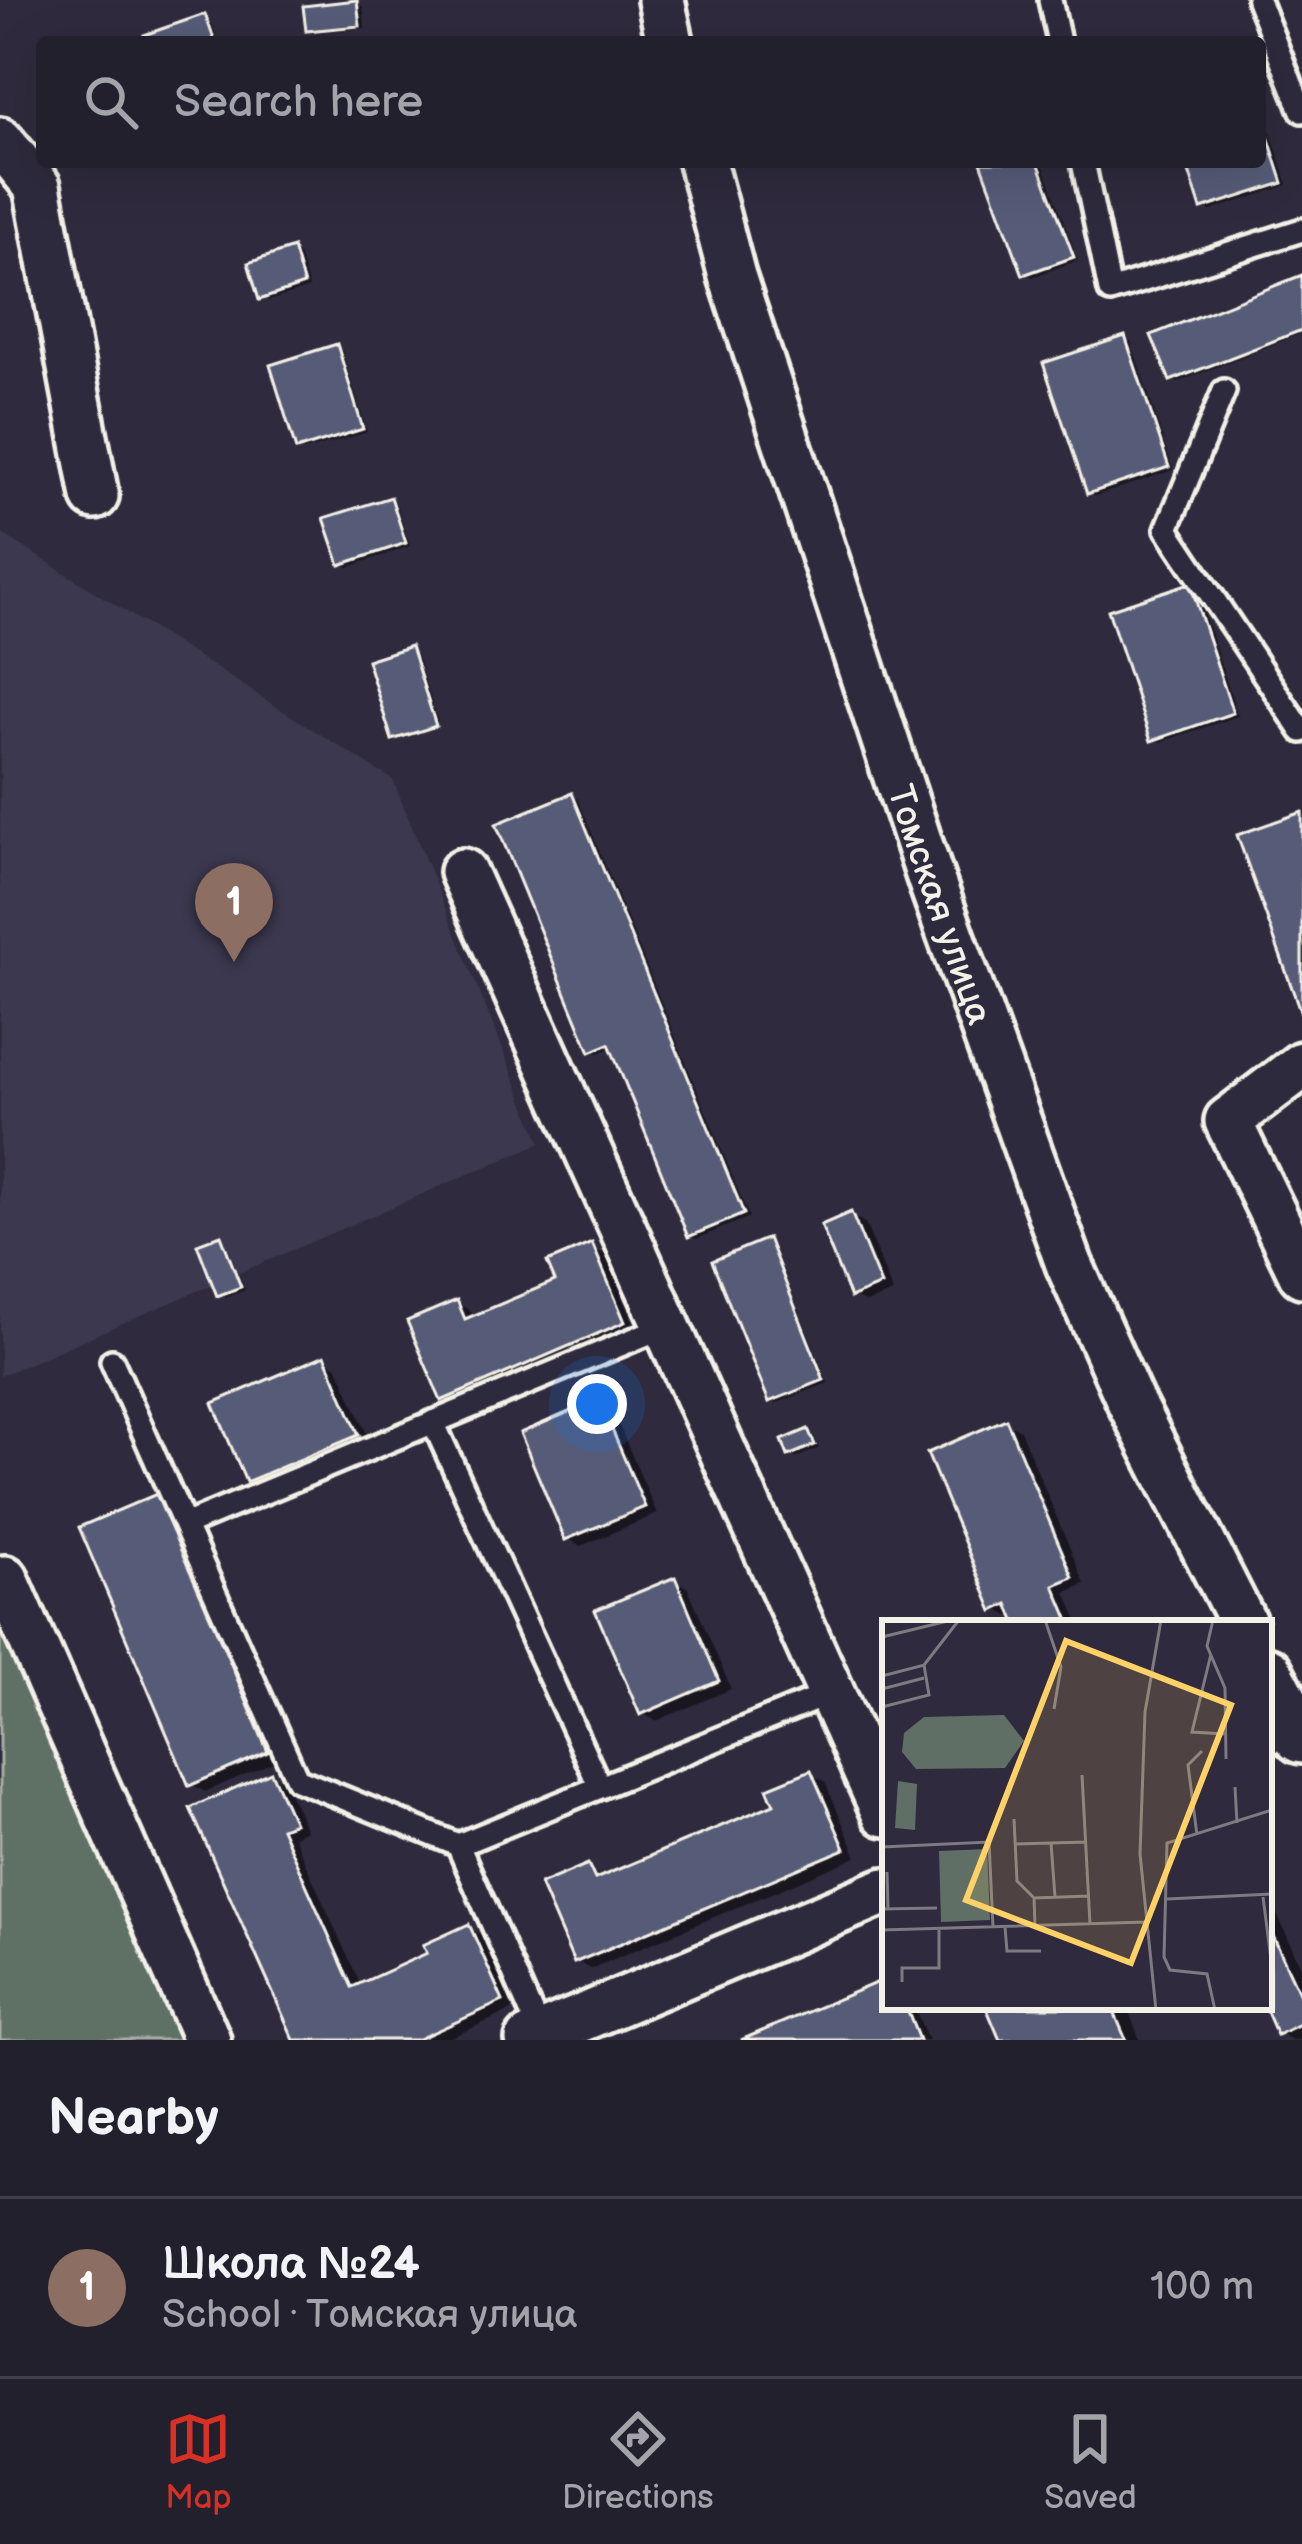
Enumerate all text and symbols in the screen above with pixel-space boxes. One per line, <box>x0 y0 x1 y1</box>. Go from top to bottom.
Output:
search box <box>36 36 1266 168</box>
icon: search <box>78 69 144 135</box>
text: Search here <box>174 75 423 130</box>
street label: Томская улица <box>877 780 1000 1031</box>
pin: 1 <box>195 863 273 962</box>
your location <box>567 1374 627 1434</box>
inset map <box>882 1620 1272 2010</box>
text: Nearby <box>48 2088 219 2149</box>
text: Школа №24 <box>162 2237 420 2292</box>
text: 1 <box>79 2264 95 2311</box>
text: 100 m <box>1150 2264 1254 2311</box>
text: School · Томская улица <box>162 2292 577 2339</box>
tab: Map <box>165 2406 232 2518</box>
tab: Directions <box>562 2406 714 2518</box>
tab: Saved <box>1044 2406 1137 2518</box>

